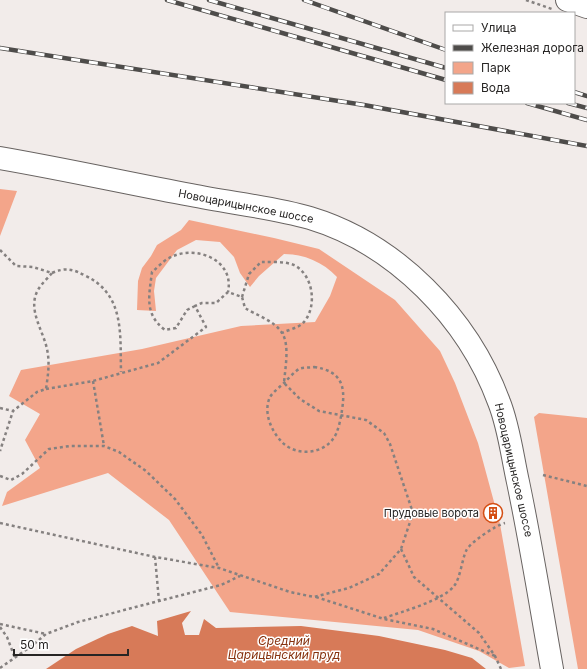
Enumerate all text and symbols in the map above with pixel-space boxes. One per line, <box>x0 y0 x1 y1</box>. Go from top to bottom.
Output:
legend <box>445 12 575 104</box>
text: Улица <box>481 20 516 35</box>
text: Железная дорога <box>481 40 584 55</box>
text: Парк <box>481 60 511 75</box>
text: Вода <box>481 80 510 95</box>
street label: Новоцарицынское шоссе <box>177 186 315 226</box>
street label: Новоцарицынское шоссе <box>492 401 536 539</box>
building icon: Прудовые ворота <box>482 502 504 524</box>
place label: Прудовые ворота <box>384 506 479 520</box>
scale bar <box>14 631 128 657</box>
water label: Средний Царицынский пруд <box>228 633 340 662</box>
text: 50 m <box>20 637 49 652</box>

